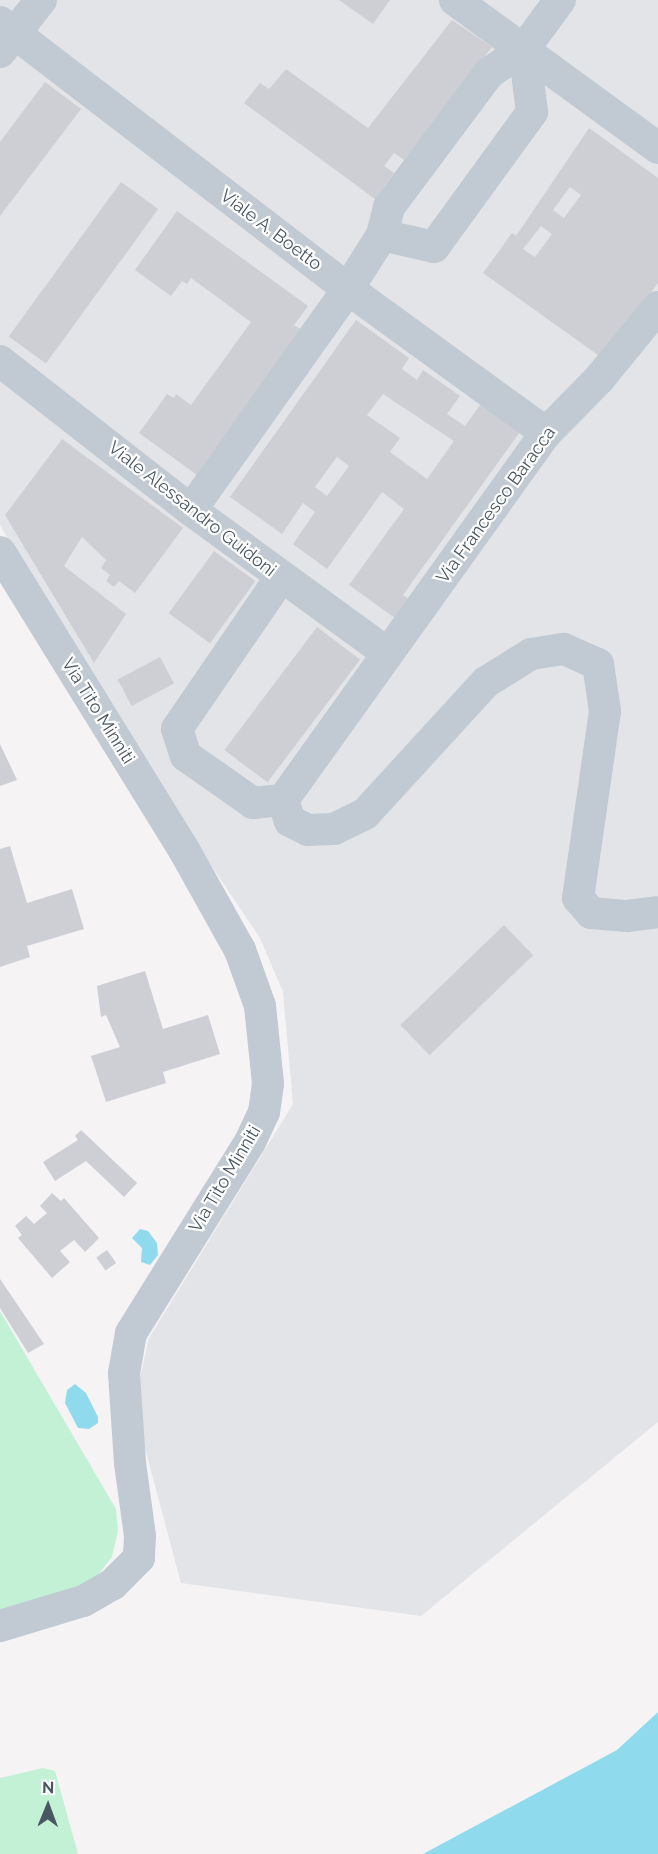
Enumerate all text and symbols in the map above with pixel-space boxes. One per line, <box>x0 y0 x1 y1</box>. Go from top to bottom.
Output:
street label: Viale A. Boetto <box>216 185 326 275</box>
street label: Via Francesco Baracca <box>432 422 560 588</box>
street label: Viale Alessandro Guidoni <box>104 437 280 581</box>
street label: Via Tito Minniti <box>57 654 139 768</box>
street label: Via Tito Minniti <box>185 1121 265 1237</box>
north arrow <box>18 1776 78 1836</box>
text: N <box>42 1778 55 1797</box>

